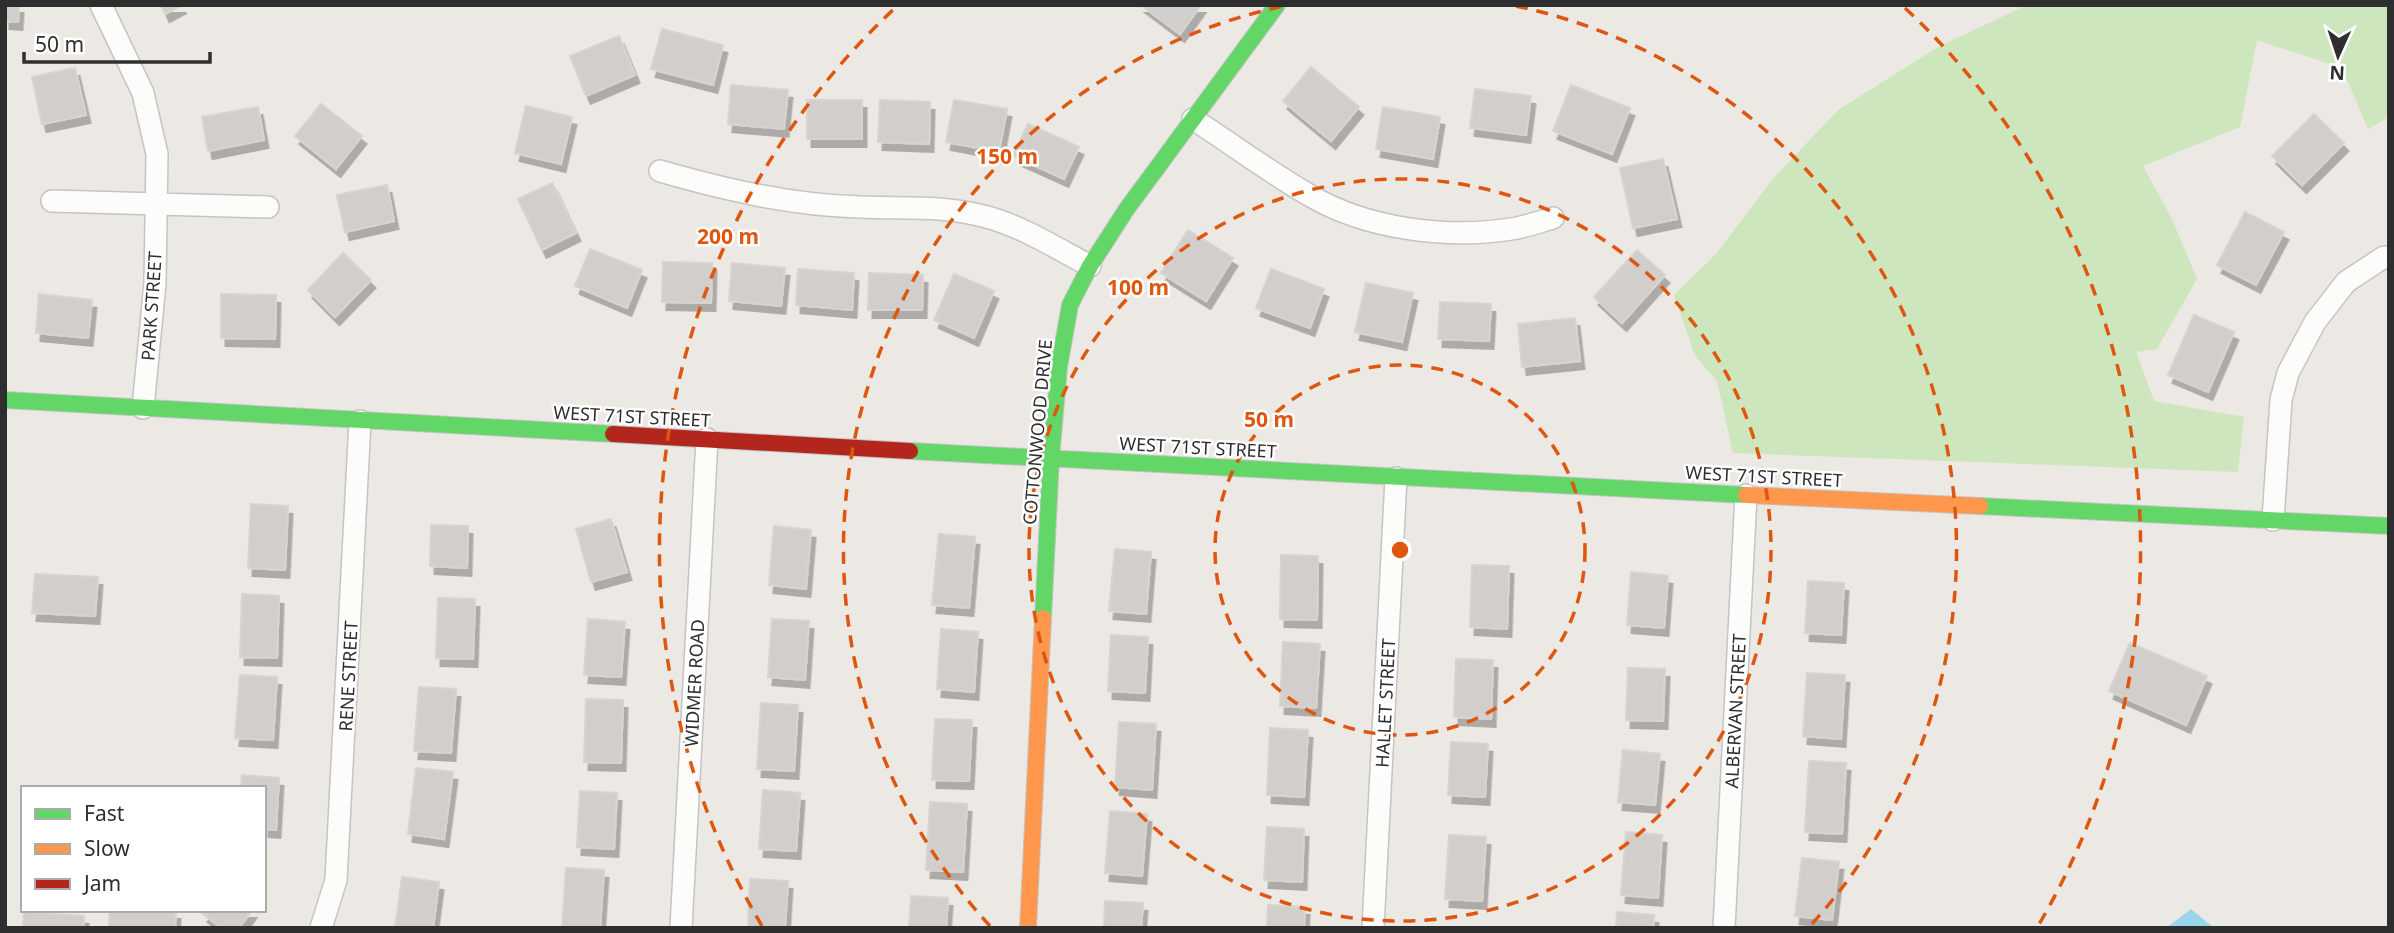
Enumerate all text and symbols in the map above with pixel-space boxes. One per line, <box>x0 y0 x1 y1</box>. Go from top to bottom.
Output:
scale bar <box>24 21 210 65</box>
north arrow <box>2303 21 2373 91</box>
text: 50 m <box>35 30 84 58</box>
text: N <box>2329 60 2346 86</box>
text: 150 m <box>976 142 1038 170</box>
text: 200 m <box>697 222 759 250</box>
street label: PARK STREET <box>135 250 167 362</box>
text: 100 m <box>1107 273 1169 301</box>
street label: COTTONWOOD DRIVE <box>1017 338 1057 526</box>
street label: WEST 71ST STREET <box>553 400 711 432</box>
text: 50 m <box>1244 405 1294 433</box>
street label: WEST 71ST STREET <box>1119 431 1277 463</box>
street label: WEST 71ST STREET <box>1685 460 1843 492</box>
centre of rings <box>1388 538 1412 562</box>
street label: WIDMER ROAD <box>679 619 709 747</box>
street label: RENE STREET <box>333 620 363 732</box>
street label: ALBERVAN STREET <box>1719 633 1751 789</box>
street label: HALLET STREET <box>1370 638 1400 768</box>
legend <box>21 786 266 912</box>
text: Fast <box>84 799 125 827</box>
text: Slow <box>84 834 130 862</box>
text: Jam <box>82 869 121 897</box>

